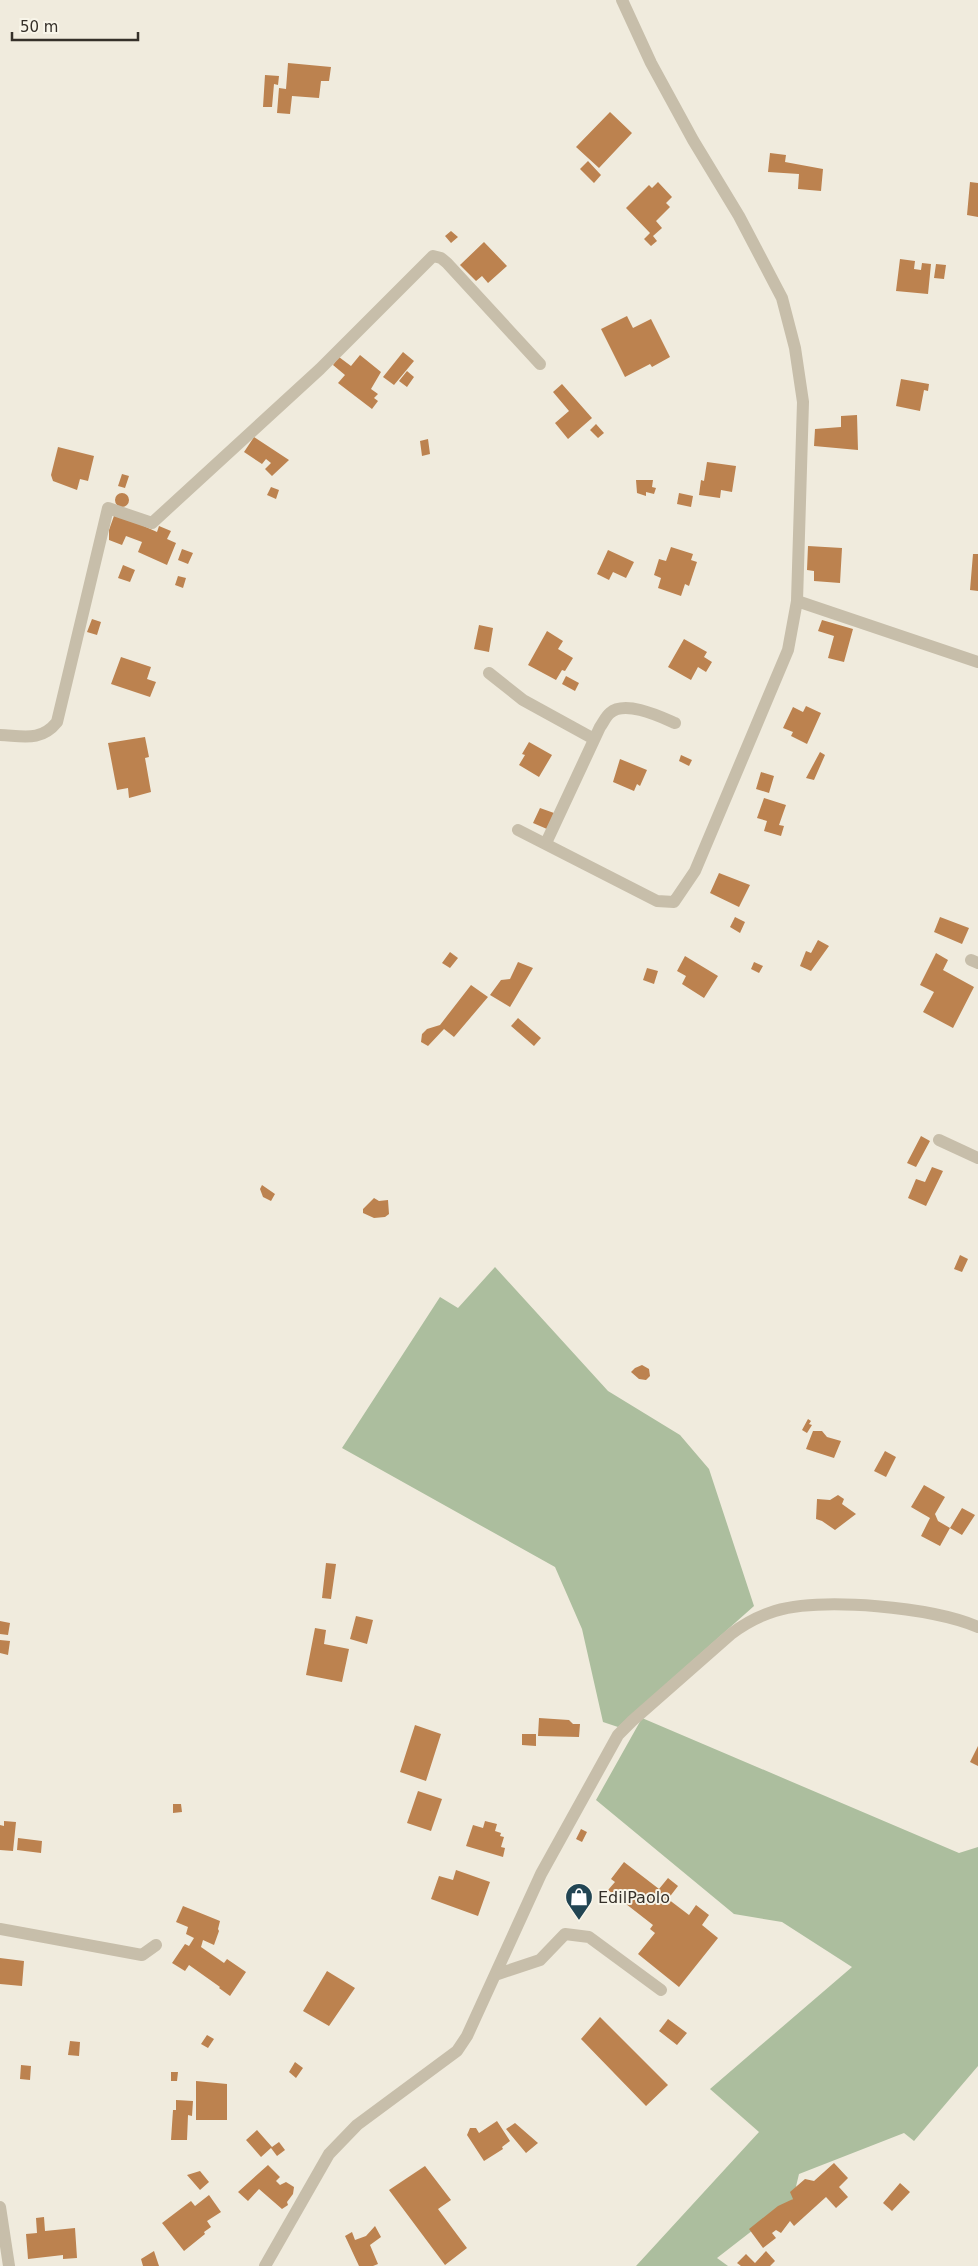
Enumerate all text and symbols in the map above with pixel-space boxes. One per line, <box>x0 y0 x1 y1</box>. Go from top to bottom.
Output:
scale bar <box>12 10 139 42</box>
text: 50 m <box>20 18 58 36</box>
shop icon: EdilPaolo <box>564 1882 594 1921</box>
place label: EdilPaolo <box>598 1888 670 1907</box>

